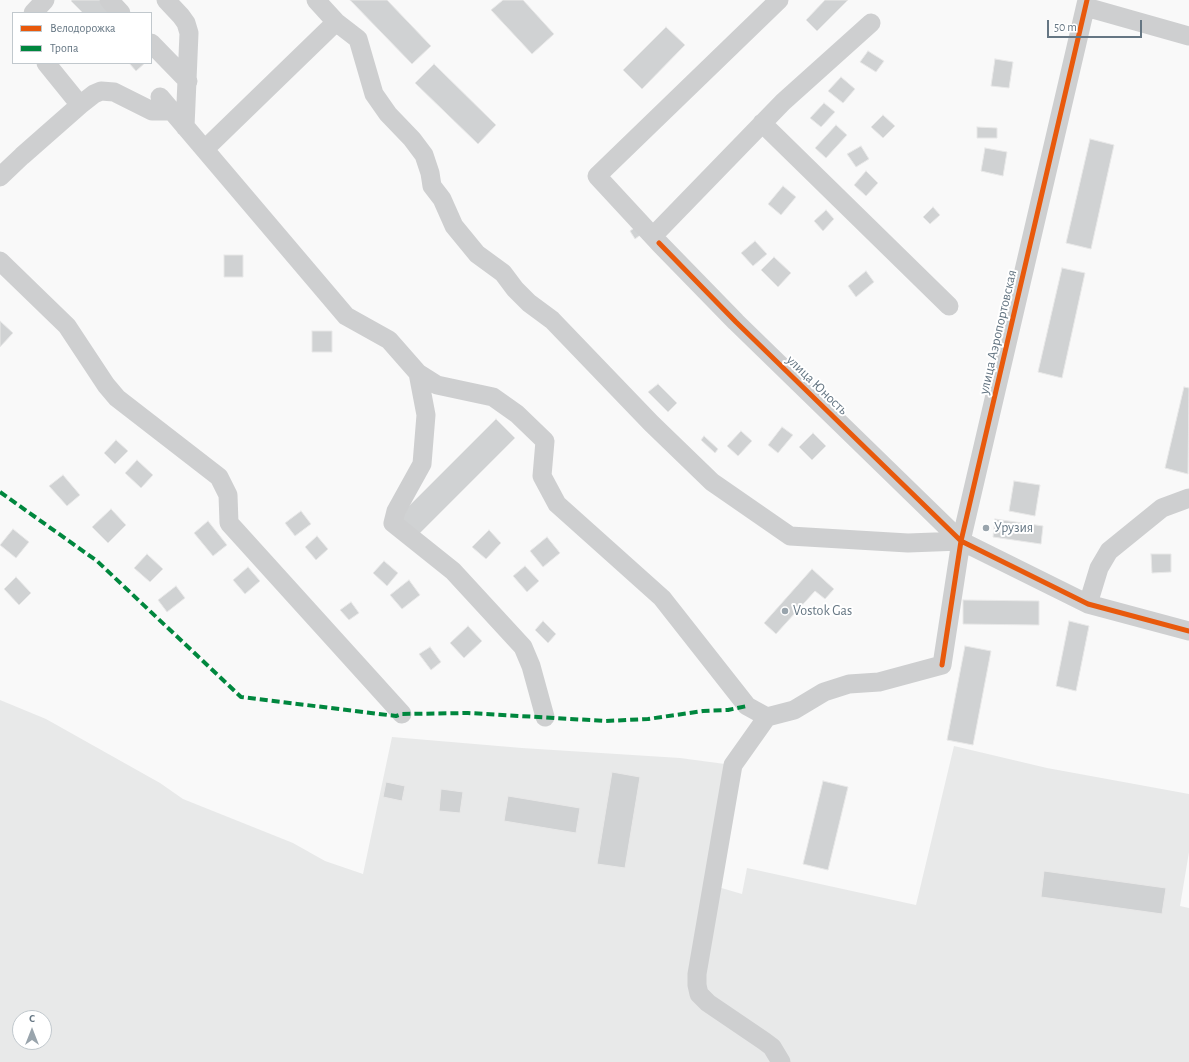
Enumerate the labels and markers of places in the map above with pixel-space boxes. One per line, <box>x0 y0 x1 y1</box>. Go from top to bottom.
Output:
place label: Урузия <box>994 520 1033 536</box>
marker: Урузия <box>981 523 991 533</box>
place label: Vostok Gas <box>793 603 852 619</box>
marker: Vostok Gas <box>780 606 790 616</box>

